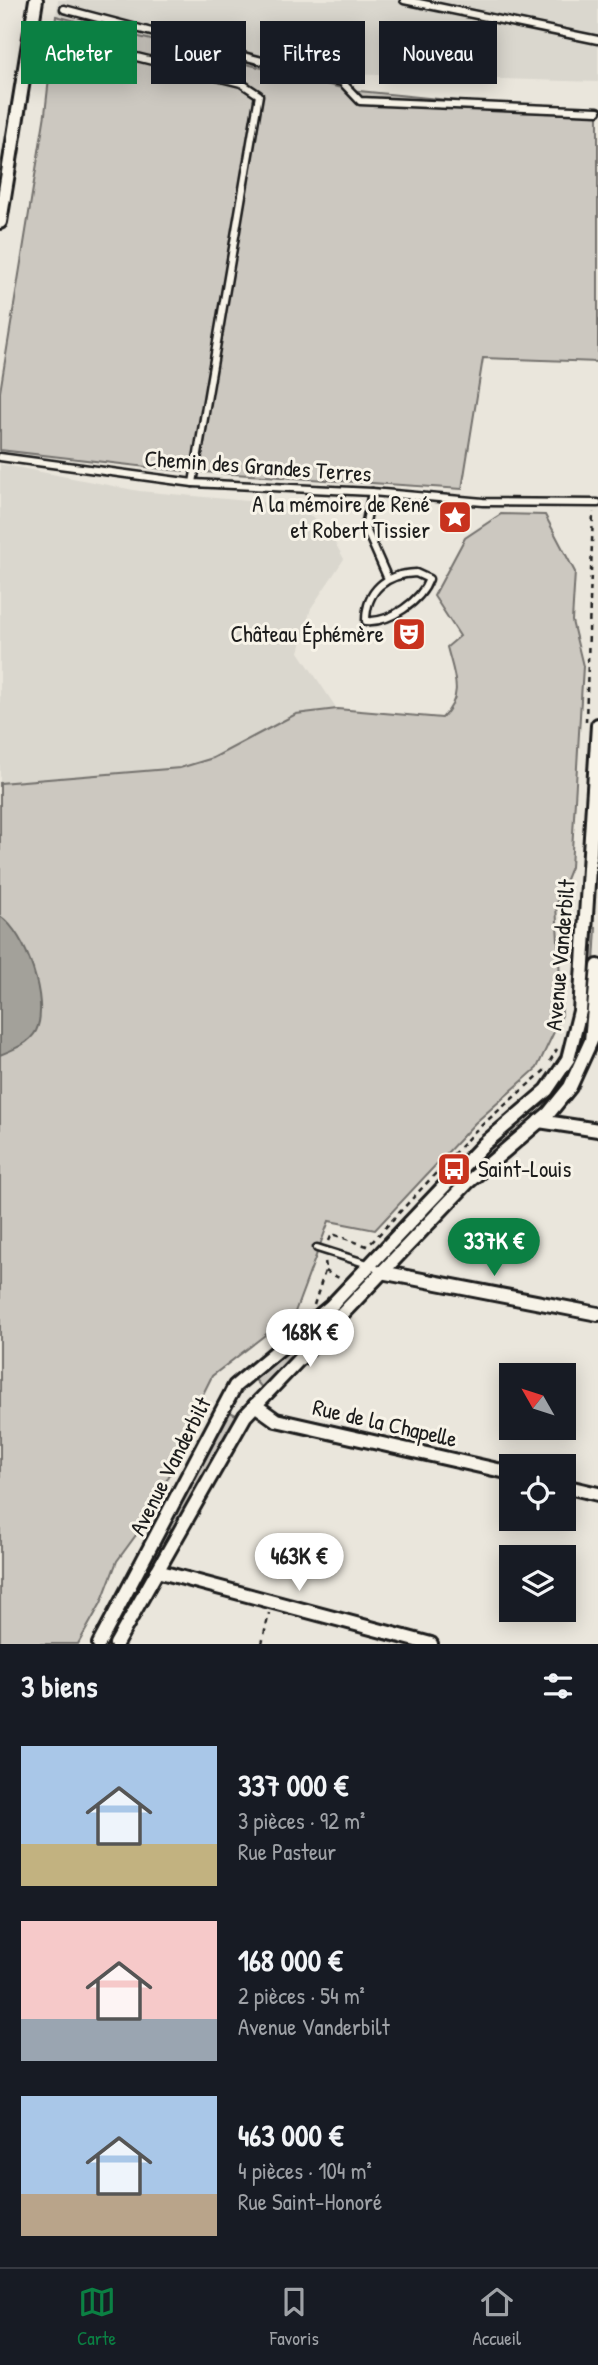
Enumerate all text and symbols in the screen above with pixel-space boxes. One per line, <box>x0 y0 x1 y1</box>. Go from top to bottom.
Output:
chip: Acheter <box>21 21 137 84</box>
chip: Louer <box>151 21 246 84</box>
chip: Filtres <box>260 21 365 84</box>
chip: Nouveau <box>379 21 497 84</box>
street label: Chemin des Grandes Terres <box>144 442 373 489</box>
place label: A la mémoire de René et Robert Tissier <box>252 488 430 545</box>
place icon: A la mémoire de René et Robert Tissier <box>436 498 474 536</box>
theatre icon: Château Éphémère <box>390 615 428 653</box>
place label: Château Éphémère <box>231 618 384 649</box>
street label: Avenue Vanderbilt <box>537 877 582 1032</box>
bus stop icon: Saint-Louis <box>435 1150 473 1188</box>
place label: Saint-Louis <box>478 1153 572 1184</box>
pin: 337K € <box>437 1218 551 1278</box>
text: 337K € <box>464 1225 524 1256</box>
pin: 168K € <box>253 1310 367 1369</box>
text: 168K € <box>282 1316 338 1347</box>
north arrow <box>499 1363 576 1440</box>
map controls <box>499 1363 576 1622</box>
street label: Avenue Vanderbilt <box>121 1390 218 1540</box>
street label: Rue de la Chapelle <box>310 1391 460 1454</box>
button: locate <box>499 1454 576 1531</box>
pin: 463K € <box>242 1534 356 1593</box>
text: 463K € <box>271 1540 327 1571</box>
button: layers <box>499 1545 576 1622</box>
text: 3 biens <box>21 1666 97 1706</box>
icon: filters <box>539 1667 577 1705</box>
text: 337 000 € <box>238 1765 348 1805</box>
icon: home <box>77 1774 161 1858</box>
text: 3 pièces · 92 m² <box>238 1805 365 1836</box>
text: Rue Pasteur <box>238 1836 336 1867</box>
text: 168 000 € <box>238 1940 342 1980</box>
icon: home <box>77 1949 161 2033</box>
text: 2 pièces · 54 m² <box>238 1980 365 2011</box>
text: Avenue Vanderbilt <box>238 2011 390 2042</box>
text: 463 000 € <box>238 2115 343 2155</box>
icon: home <box>77 2124 161 2208</box>
text: 4 pièces · 104 m² <box>238 2155 372 2186</box>
text: Rue Saint-Honoré <box>238 2186 382 2217</box>
tab: Carte <box>77 2283 116 2351</box>
tab: Favoris <box>270 2283 319 2351</box>
tab: Accueil <box>473 2283 521 2351</box>

